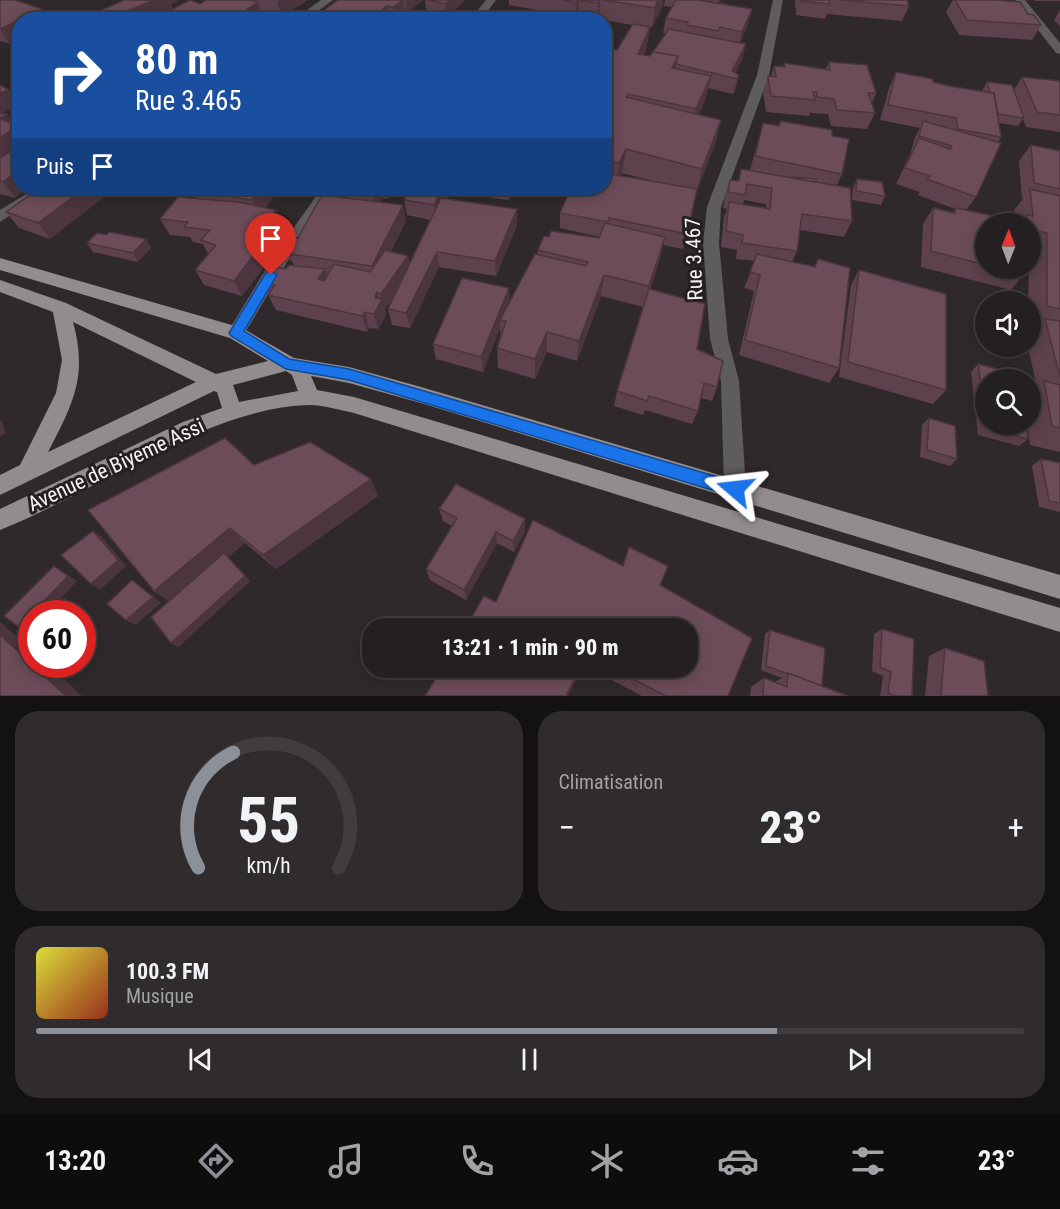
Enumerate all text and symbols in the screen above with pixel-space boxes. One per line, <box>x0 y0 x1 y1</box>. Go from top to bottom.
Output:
text: 80 m <box>135 35 218 84</box>
icon: right <box>36 36 114 114</box>
text: Rue 3.465 <box>135 85 242 117</box>
icon: arrive <box>86 150 119 183</box>
text: Puis <box>36 154 74 179</box>
pin <box>245 213 296 275</box>
north arrow <box>975 213 1041 279</box>
map controls <box>975 213 1041 435</box>
street label: Rue 3.467 <box>681 217 707 301</box>
icon: arrive <box>254 222 287 255</box>
button: sound <box>975 291 1041 357</box>
button: search <box>975 369 1041 435</box>
street label: Avenue de Biyeme Assi <box>24 414 208 516</box>
position arrow <box>703 457 767 521</box>
speed limit sign: 60 <box>18 600 96 678</box>
text: 13:21 · 1 min · 90 m <box>442 635 618 660</box>
text: Climatisation <box>559 770 663 794</box>
text: 55 <box>237 784 300 857</box>
text: 23° <box>760 801 823 854</box>
text: − <box>559 808 575 847</box>
text: + <box>1008 808 1024 847</box>
text: km/h <box>247 853 291 878</box>
text: 100.3 FM <box>126 959 209 984</box>
text: Musique <box>126 984 194 1008</box>
icon: previous <box>184 1043 217 1076</box>
icon: pause <box>513 1043 546 1076</box>
icon: next <box>843 1043 876 1076</box>
icon: directions <box>195 1140 237 1182</box>
icon: music <box>325 1140 367 1182</box>
icon: phone <box>456 1140 498 1182</box>
icon: climate <box>586 1140 628 1182</box>
icon: car <box>717 1140 759 1182</box>
icon: filters <box>847 1140 889 1182</box>
text: 13:20 <box>44 1145 106 1177</box>
text: 23° <box>978 1145 1016 1177</box>

